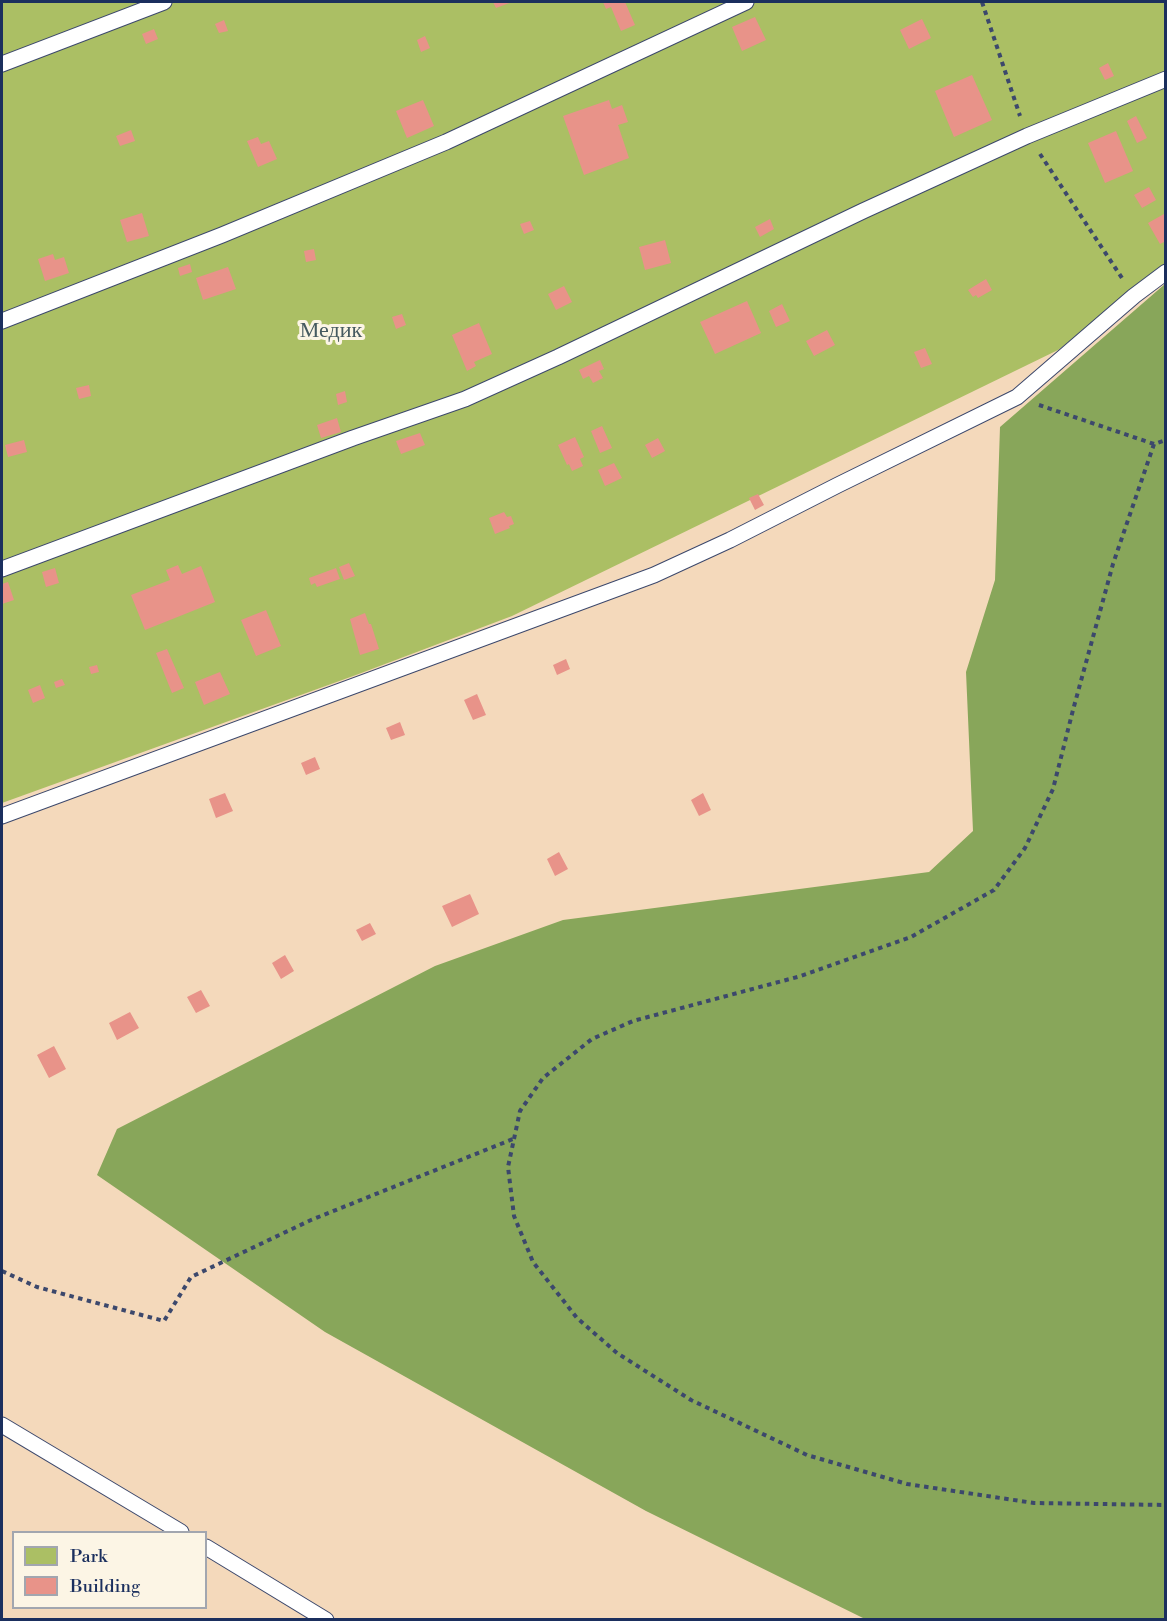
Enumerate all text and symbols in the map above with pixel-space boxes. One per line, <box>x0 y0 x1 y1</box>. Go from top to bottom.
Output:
park label: Медик <box>300 319 362 345</box>
legend <box>12 1531 207 1609</box>
text: Park <box>70 1545 107 1568</box>
text: Building <box>70 1575 140 1598</box>

